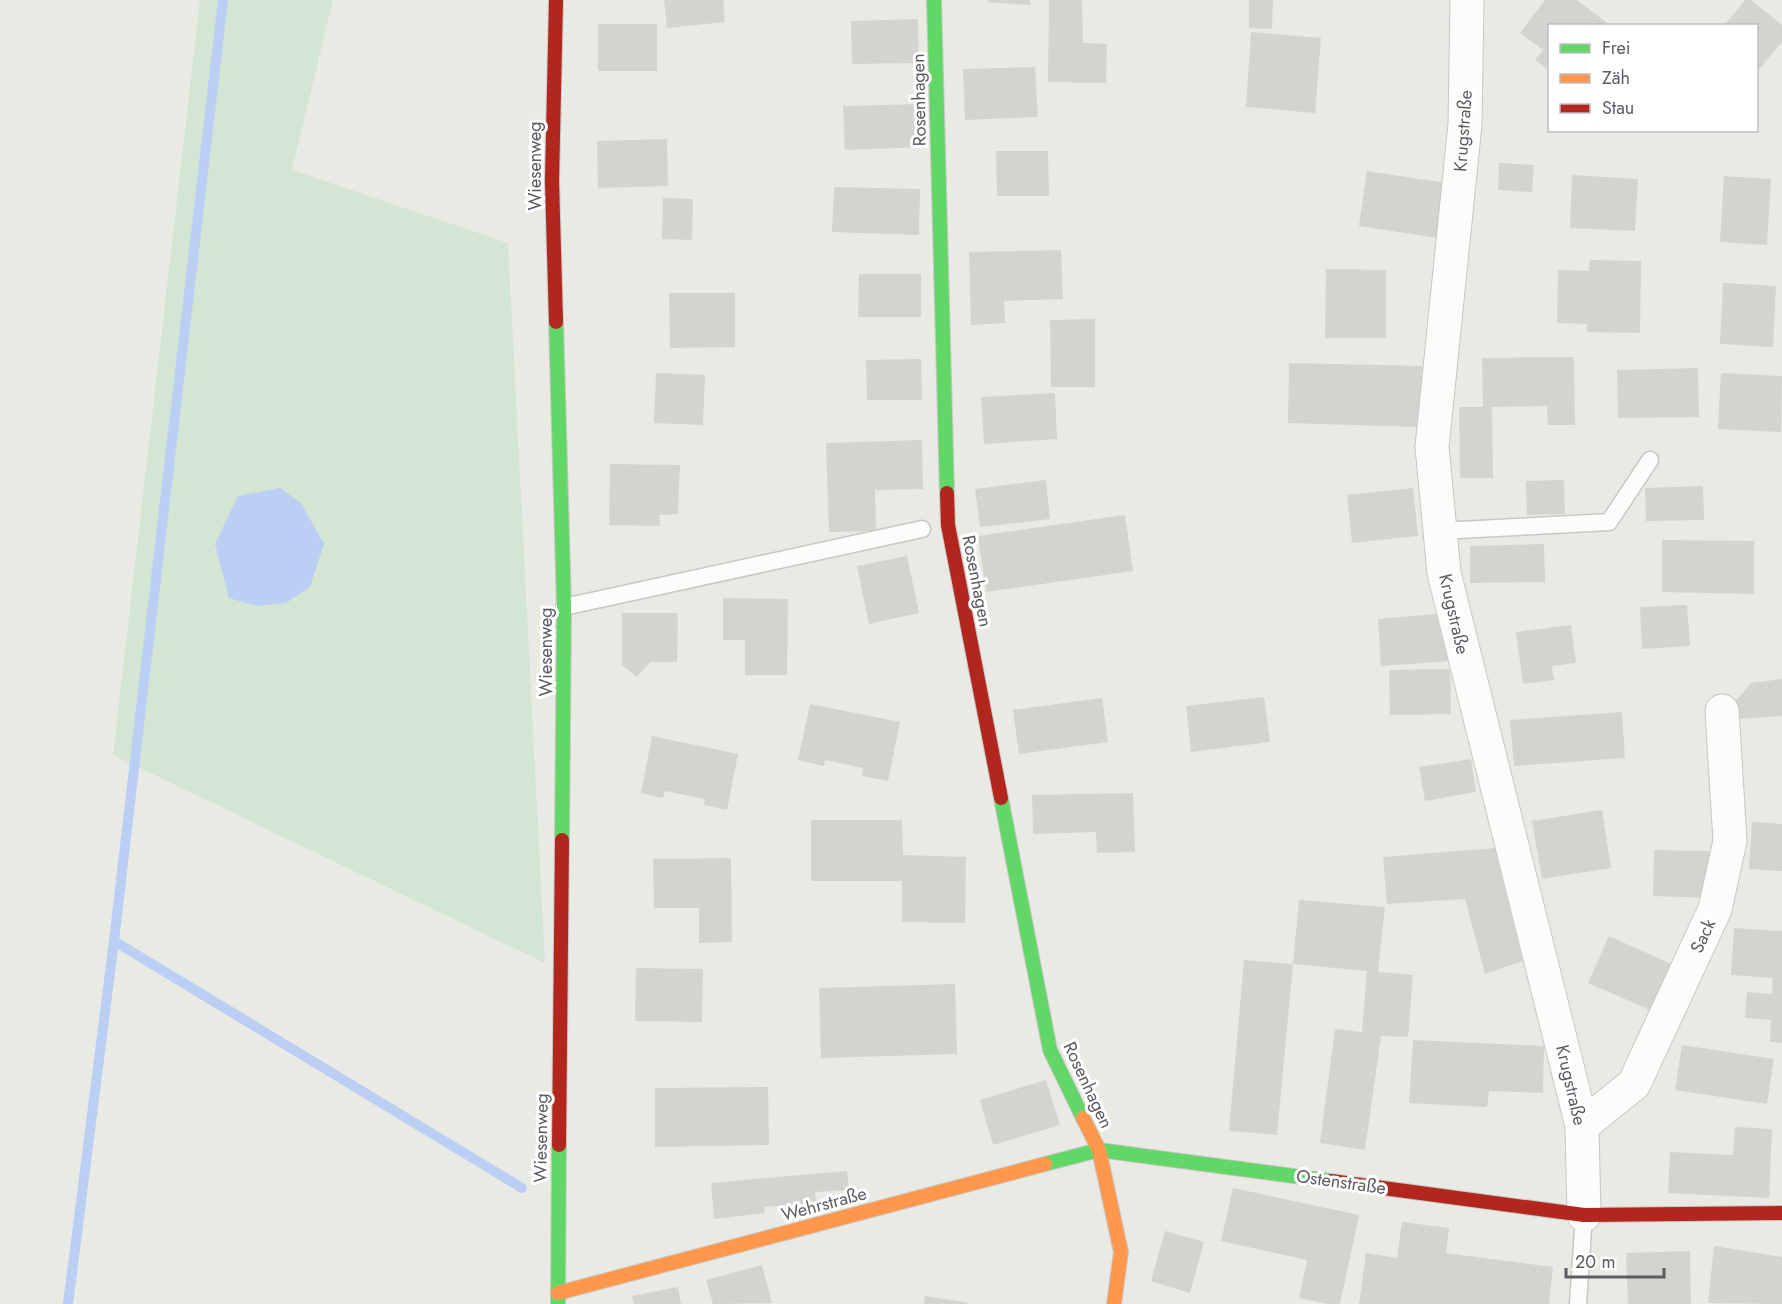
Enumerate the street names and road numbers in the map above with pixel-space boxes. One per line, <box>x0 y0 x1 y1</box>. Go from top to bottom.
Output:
street label: Rosenhagen <box>905 53 933 147</box>
street label: Krugstraße <box>1447 89 1479 173</box>
street label: Wiesenweg <box>522 121 548 211</box>
street label: Rosenhagen <box>955 533 999 629</box>
street label: Krugstraße <box>1432 571 1476 657</box>
street label: Wiesenweg <box>533 607 559 697</box>
street label: Sack <box>1684 915 1722 957</box>
street label: Rosenhagen <box>1057 1037 1119 1133</box>
street label: Krugstraße <box>1549 1042 1593 1128</box>
street label: Wiesenweg <box>527 1093 555 1183</box>
street label: Ostenstraße <box>1294 1163 1388 1201</box>
street label: Wehrstraße <box>779 1180 869 1228</box>

